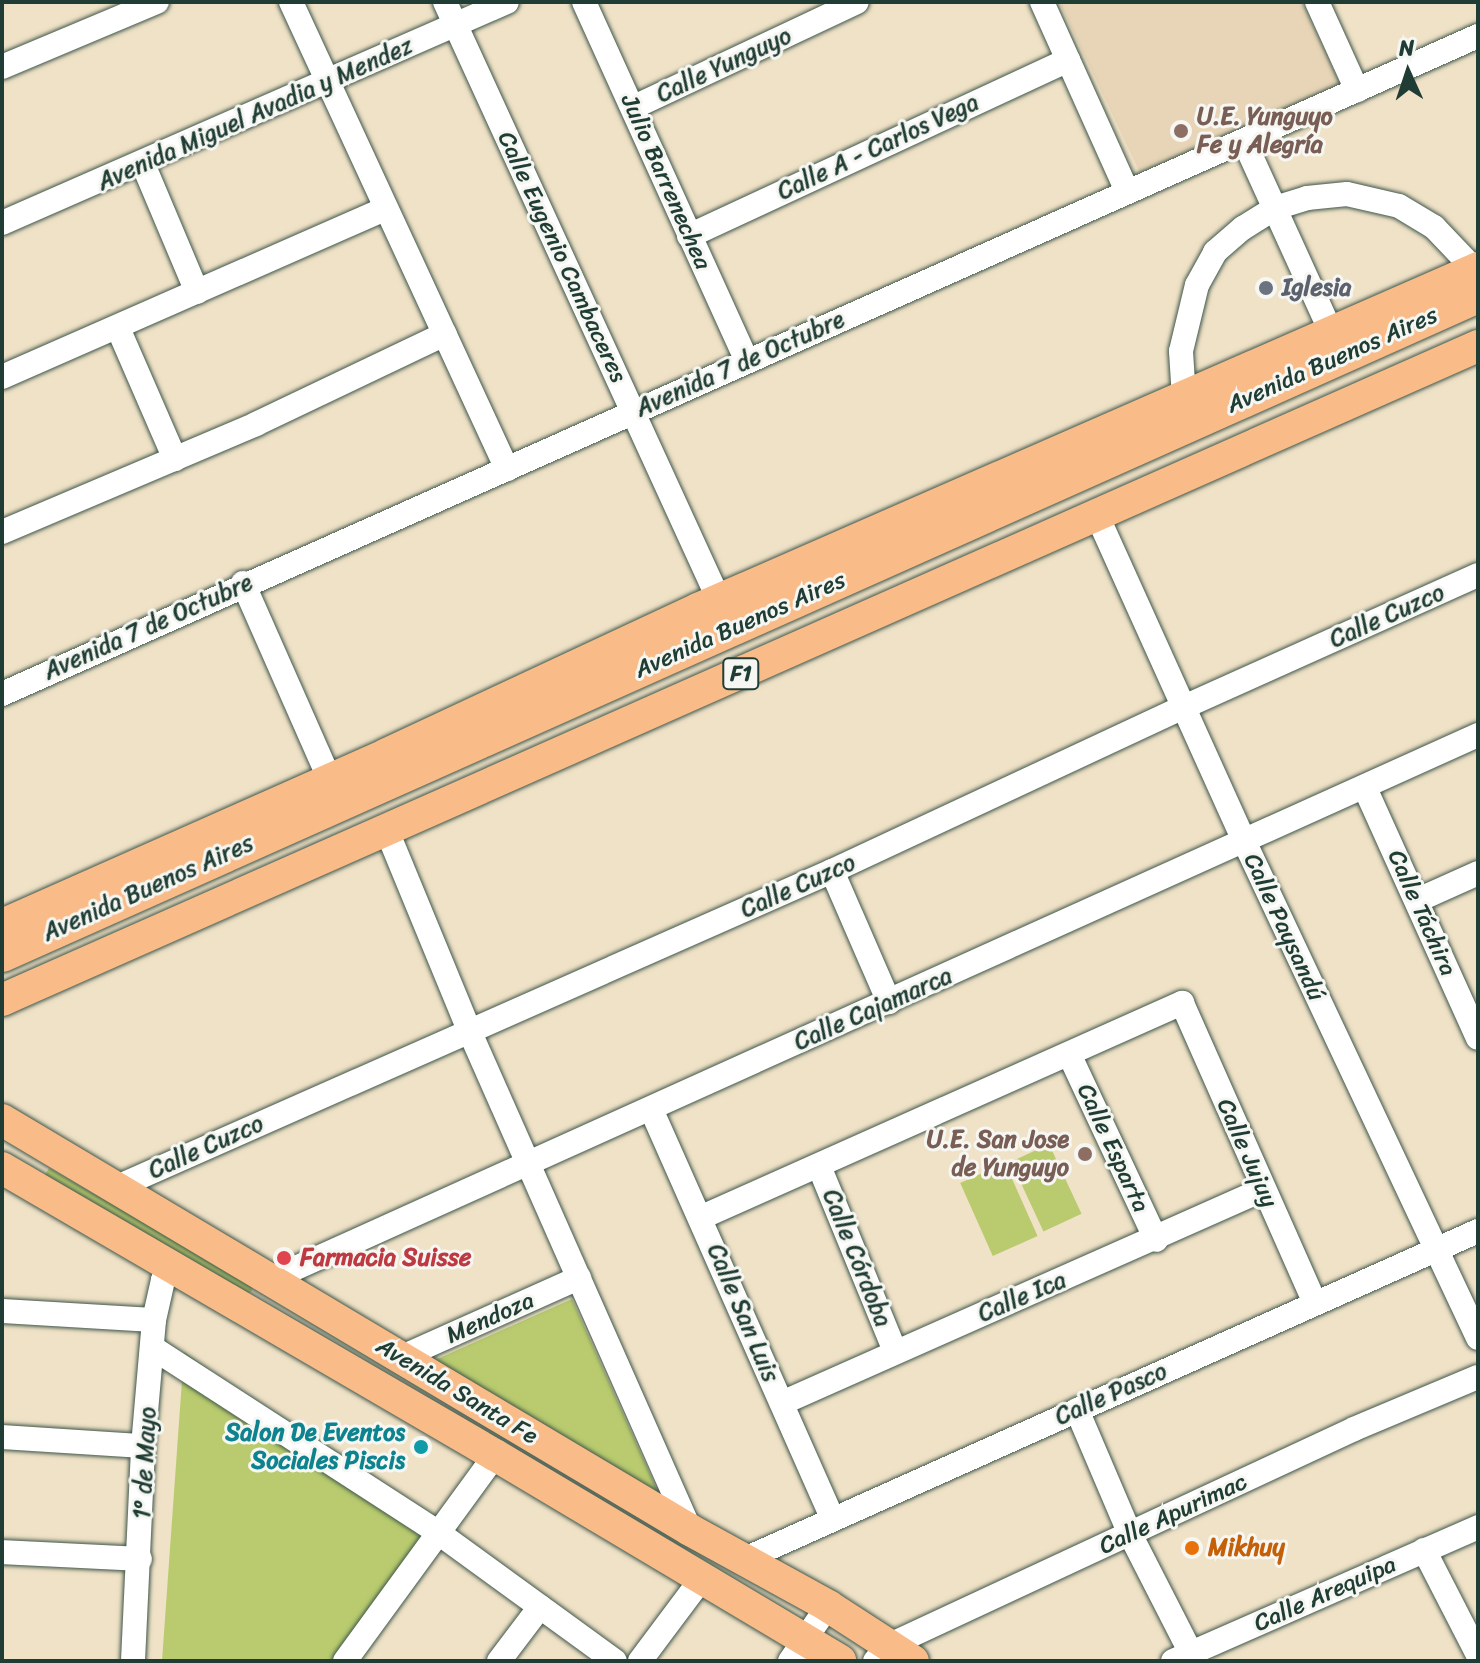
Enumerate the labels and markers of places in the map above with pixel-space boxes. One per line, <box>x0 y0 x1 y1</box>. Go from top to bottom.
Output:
place label: U.E. Yunguyo Fe y Alegría <box>1197 103 1333 159</box>
marker: U.E. Yunguyo Fe y Alegría <box>1172 122 1190 140</box>
place label: Iglesia <box>1282 274 1351 302</box>
marker: Iglesia <box>1257 279 1275 297</box>
place label: U.E. San Jose de Yunguyo <box>926 1126 1069 1182</box>
marker: U.E. San Jose de Yunguyo <box>1076 1145 1094 1163</box>
place label: Farmacia Suisse <box>300 1244 471 1272</box>
marker: Farmacia Suisse <box>275 1249 293 1267</box>
place label: Salon De Eventos Sociales Piscis <box>224 1419 405 1475</box>
marker: Salon De Eventos Sociales Piscis <box>412 1438 430 1456</box>
place label: Mikhuy <box>1208 1534 1285 1562</box>
marker: Mikhuy <box>1183 1539 1201 1557</box>

